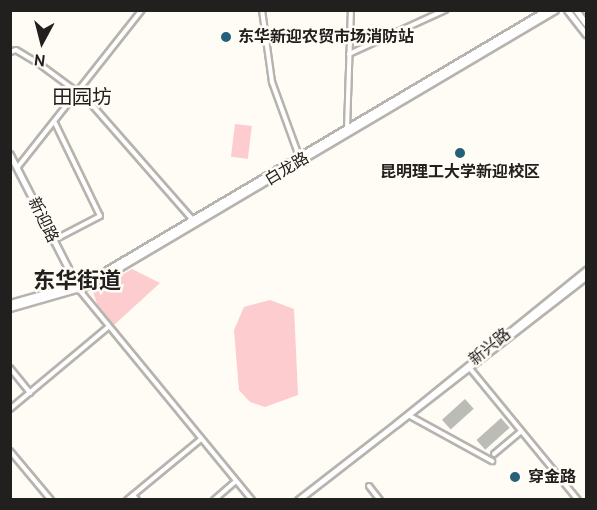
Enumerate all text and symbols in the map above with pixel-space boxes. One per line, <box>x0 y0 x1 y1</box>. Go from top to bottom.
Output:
north arrow <box>12 12 72 72</box>
place label: 东华新迎农贸市场消防站 <box>238 27 414 47</box>
marker: 东华新迎农贸市场消防站 <box>219 30 233 44</box>
text: N <box>33 50 47 70</box>
district label: 田园坊 <box>52 85 112 109</box>
marker: 昆明理工大学新迎校区 <box>453 146 467 160</box>
street label: 白龙路 <box>261 148 313 190</box>
place label: 昆明理工大学新迎校区 <box>380 162 540 182</box>
street label: 新迎路 <box>24 194 62 246</box>
district label: 东华街道 <box>33 268 121 294</box>
street label: 新兴路 <box>465 324 515 370</box>
place label: 穿金路 <box>528 467 576 487</box>
marker: 穿金路 <box>506 468 524 486</box>

